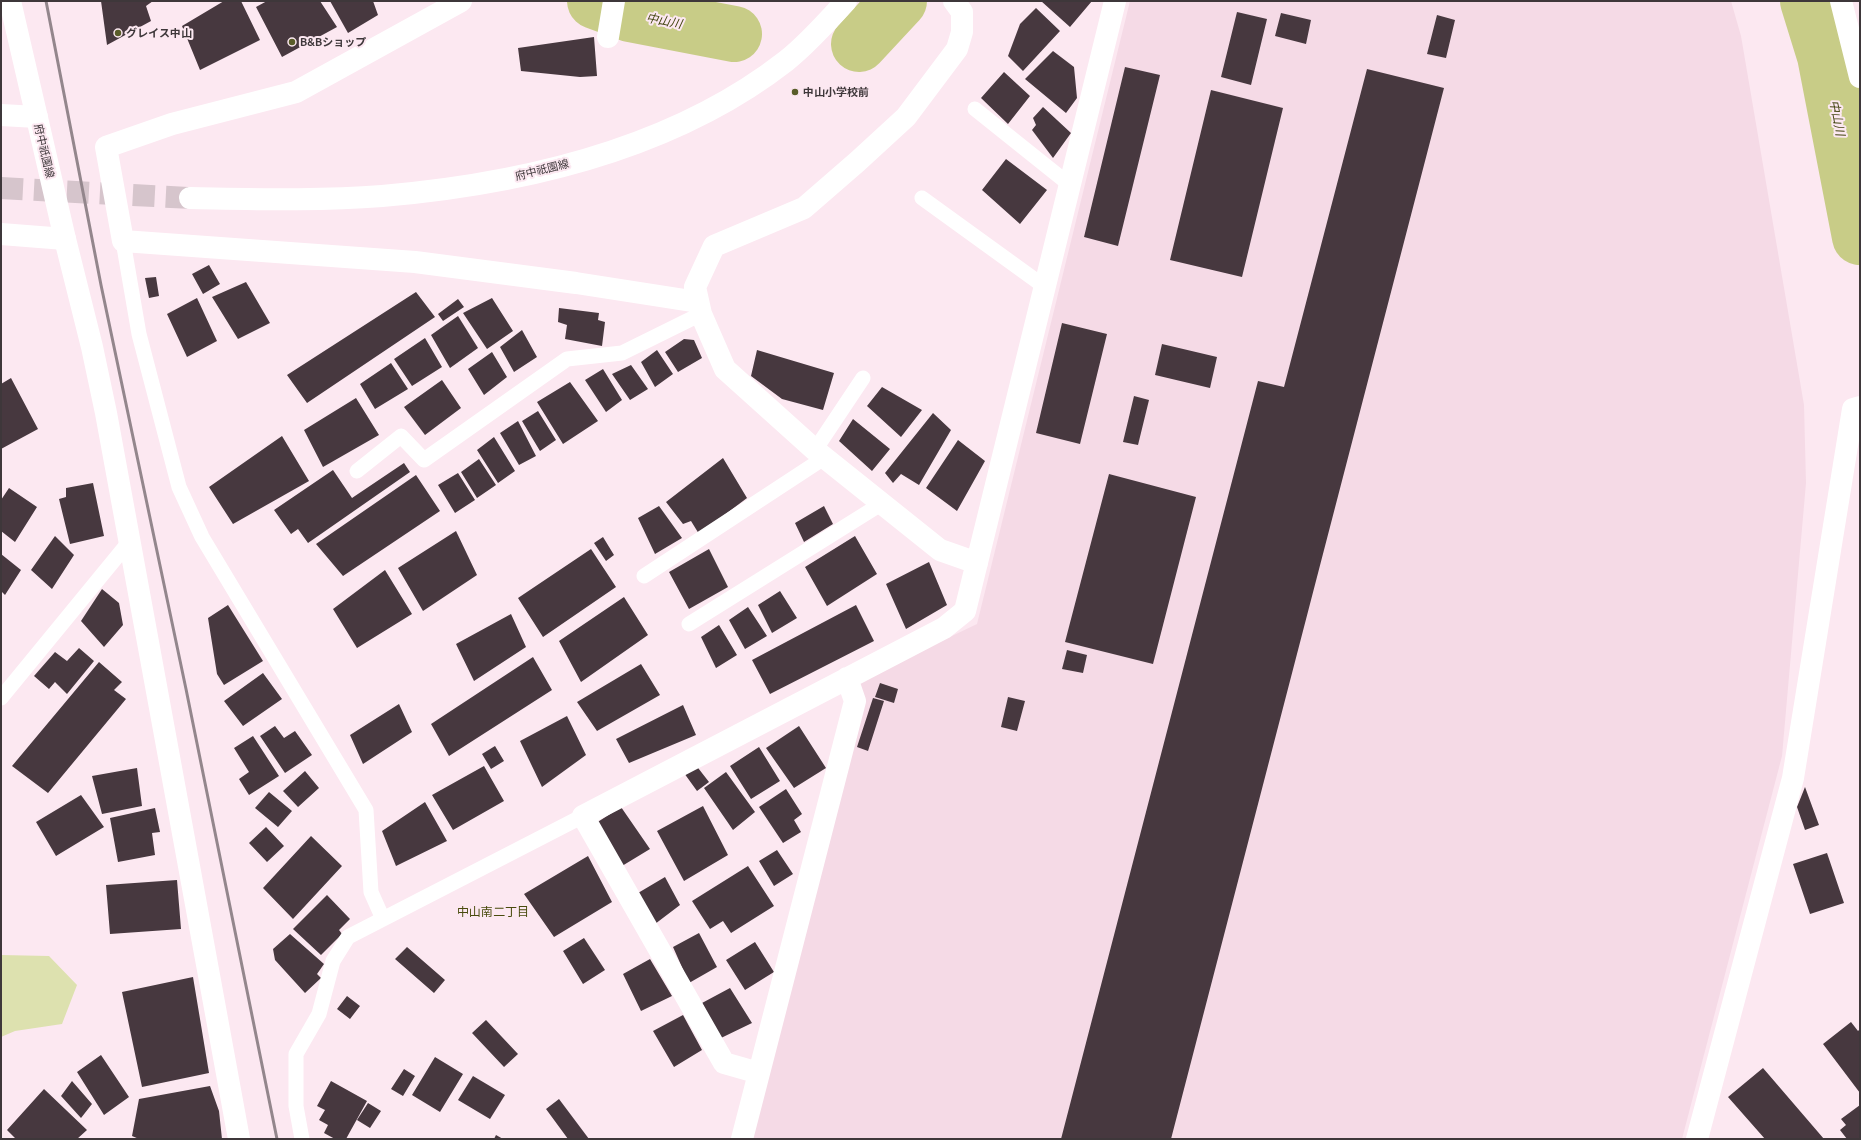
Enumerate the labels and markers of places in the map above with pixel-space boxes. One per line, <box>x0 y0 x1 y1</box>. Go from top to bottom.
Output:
place label: グレイス中山 <box>126 26 192 40</box>
marker: グレイス中山 <box>113 28 123 38</box>
place label: B&Bショップ <box>300 35 366 49</box>
marker: B&Bショップ <box>287 37 297 47</box>
place label: 中山小学校前 <box>803 85 869 99</box>
marker: 中山小学校前 <box>790 87 800 97</box>

